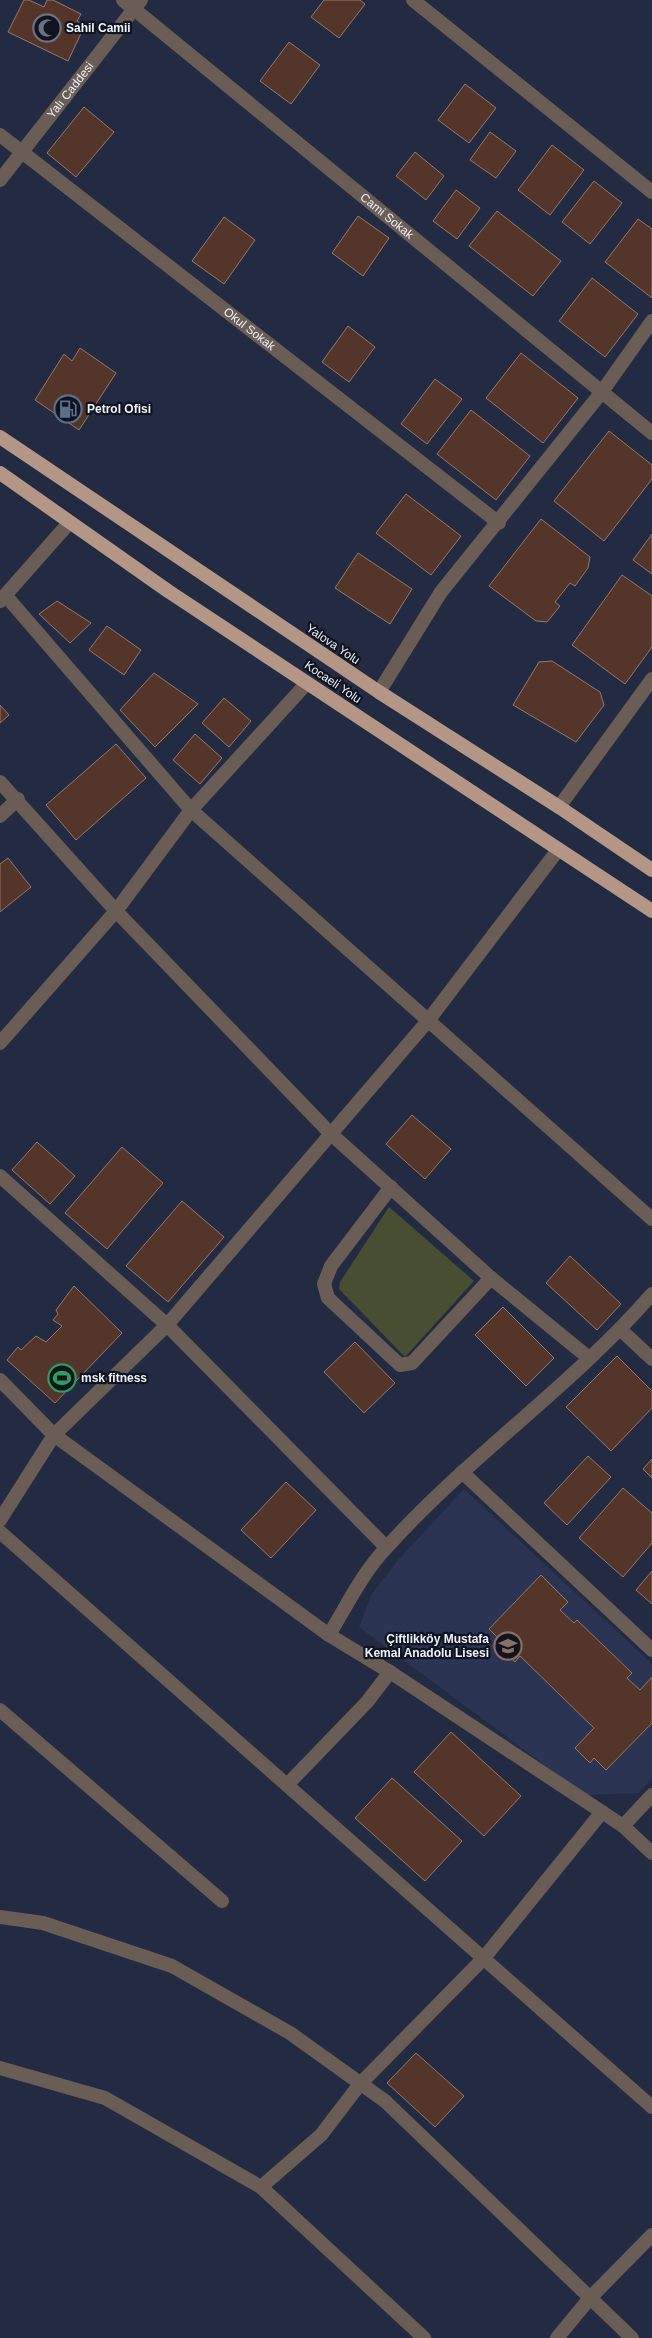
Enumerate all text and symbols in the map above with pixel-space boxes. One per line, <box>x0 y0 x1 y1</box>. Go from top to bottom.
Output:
mosque icon: Sahil Camii <box>32 13 62 43</box>
place label: Sahil Camii <box>66 21 131 35</box>
street label: Yalı Caddesi <box>44 59 97 121</box>
street label: Cami Sokak <box>357 190 417 243</box>
street label: Okul Sokak <box>221 305 279 354</box>
fuel station icon: Petrol Ofisi <box>53 394 83 424</box>
place label: Petrol Ofisi <box>87 402 151 416</box>
street label: Yalova Yolu <box>303 621 363 667</box>
street label: Kocaeli̇ Yolu <box>302 658 364 706</box>
sports icon: msk fitness <box>47 1363 77 1393</box>
place label: msk fitness <box>81 1371 147 1385</box>
school or university icon: Çiftlikköy Mustafa Kemal Anadolu Lisesi <box>493 1631 523 1661</box>
place label: Çiftlikköy Mustafa Kemal Anadolu Lisesi <box>365 1632 489 1660</box>

